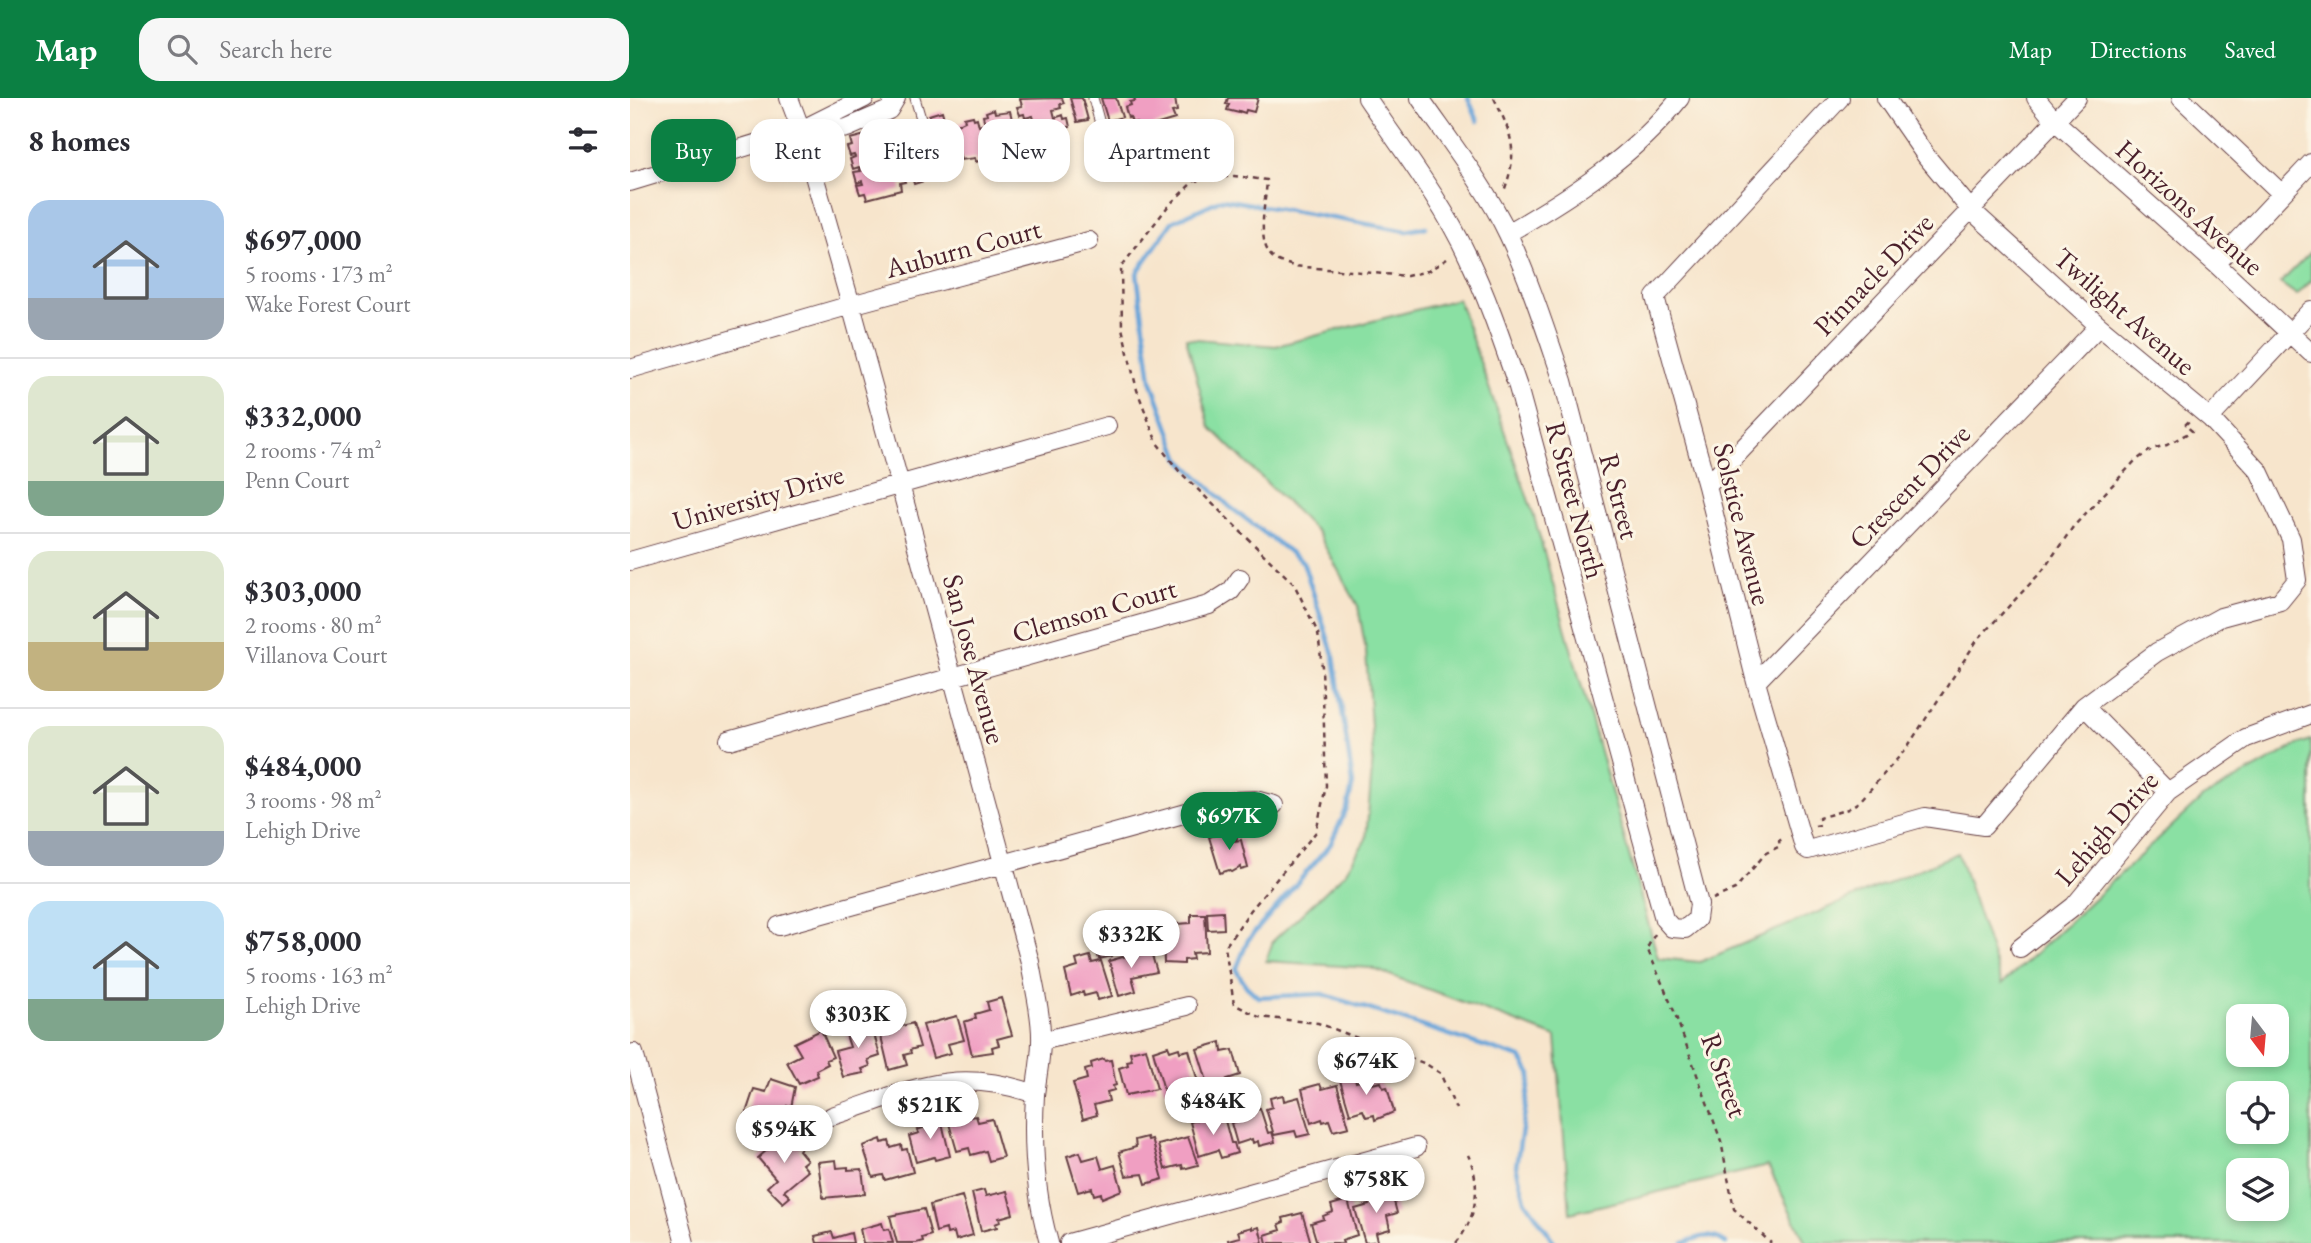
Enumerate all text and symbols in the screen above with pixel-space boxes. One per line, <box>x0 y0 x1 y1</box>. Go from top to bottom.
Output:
search box <box>139 18 629 81</box>
text: Map <box>35 28 97 71</box>
icon: search <box>163 30 201 68</box>
text: Search here <box>219 32 332 66</box>
text: Map <box>2009 34 2052 65</box>
text: Directions <box>2090 34 2187 65</box>
text: Saved <box>2225 34 2276 65</box>
chip: Buy <box>651 119 736 182</box>
chip: Rent <box>750 119 845 182</box>
chip: Filters <box>859 119 964 182</box>
chip: New <box>978 119 1070 182</box>
chip: Apartment <box>1084 119 1234 182</box>
text: 8 homes <box>28 121 130 160</box>
icon: filters <box>564 121 602 159</box>
street label: Horizons Avenue <box>2108 131 2272 283</box>
street label: Pinnacle Drive <box>1805 205 1941 343</box>
street label: Auburn Court <box>880 210 1045 286</box>
text: $697,000 <box>245 220 361 259</box>
icon: home <box>84 228 168 312</box>
street label: Twilight Avenue <box>2046 239 2204 383</box>
text: 5 rooms · 173 m² <box>245 259 393 289</box>
text: Wake Forest Court <box>245 289 410 319</box>
text: $332,000 <box>245 396 361 435</box>
icon: home <box>84 404 168 488</box>
street label: Crescent Drive <box>1841 416 1978 556</box>
street label: R Street North <box>1538 417 1614 583</box>
text: 2 rooms · 74 m² <box>245 435 382 465</box>
street label: Solstice Avenue <box>1706 439 1781 609</box>
street label: R Street <box>1591 449 1649 543</box>
street label: University Drive <box>668 455 848 539</box>
text: Penn Court <box>245 465 349 495</box>
street label: Clemson Court <box>1008 569 1180 651</box>
street label: San Jose Avenue <box>935 570 1015 748</box>
text: $303,000 <box>245 571 361 610</box>
icon: home <box>84 579 168 663</box>
text: 2 rooms · 80 m² <box>245 610 382 640</box>
text: Villanova Court <box>245 640 387 670</box>
text: $484,000 <box>245 746 361 785</box>
icon: home <box>84 754 168 838</box>
street label: Lehigh Drive <box>2046 763 2166 893</box>
text: 3 rooms · 98 m² <box>245 785 382 815</box>
pin: $697K <box>1180 792 1278 852</box>
text: $697K <box>1197 800 1261 830</box>
text: Lehigh Drive <box>245 815 360 845</box>
pin: $332K <box>1082 910 1180 970</box>
text: $332K <box>1099 918 1163 948</box>
text: $758,000 <box>245 921 361 960</box>
icon: home <box>84 929 168 1013</box>
text: 5 rooms · 163 m² <box>245 960 393 990</box>
text: Lehigh Drive <box>245 990 360 1020</box>
pin: $303K <box>809 990 907 1050</box>
text: $303K <box>826 998 890 1028</box>
north arrow <box>2226 1004 2289 1068</box>
map controls <box>2226 1004 2289 1221</box>
street label: R Street <box>1693 1028 1757 1122</box>
pin: $674K <box>1317 1038 1415 1097</box>
text: $674K <box>1334 1045 1398 1075</box>
pin: $484K <box>1164 1077 1262 1137</box>
button: locate <box>2226 1081 2289 1144</box>
pin: $521K <box>881 1082 979 1141</box>
text: $484K <box>1181 1085 1245 1115</box>
text: $521K <box>898 1089 962 1119</box>
pin: $594K <box>735 1105 833 1165</box>
text: $594K <box>752 1113 816 1143</box>
pin: $758K <box>1327 1156 1425 1215</box>
button: layers <box>2226 1158 2289 1221</box>
text: $758K <box>1344 1163 1408 1193</box>

